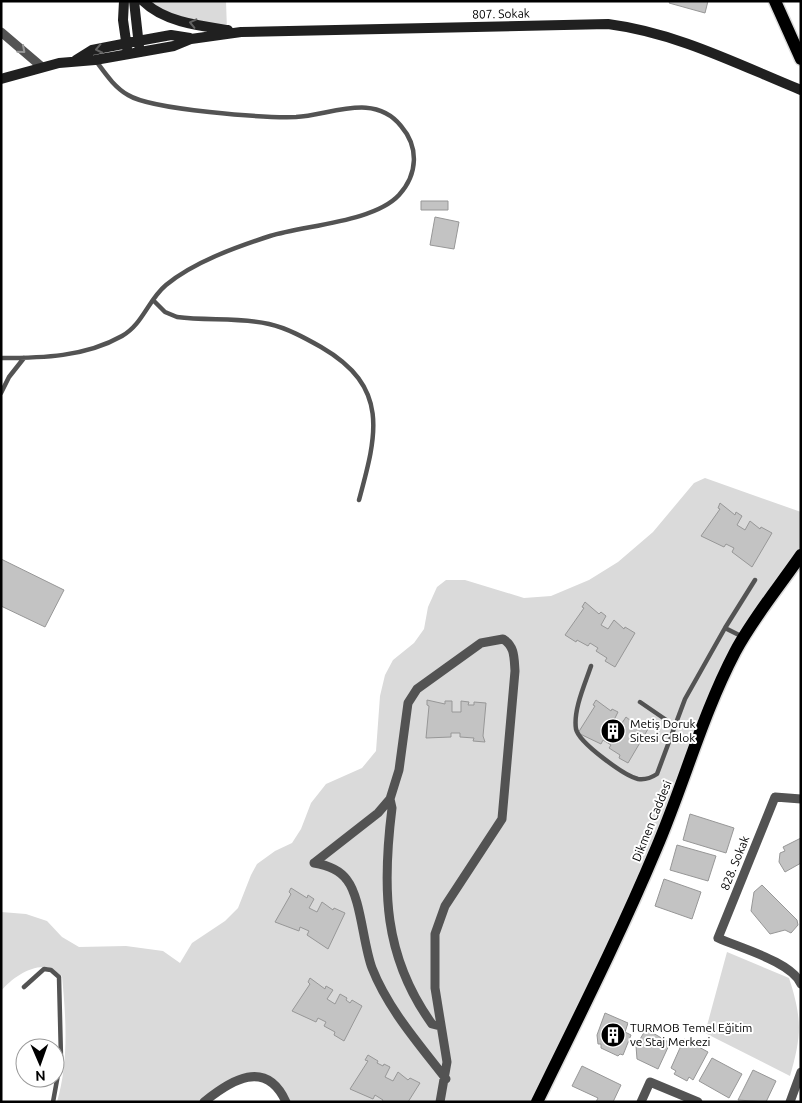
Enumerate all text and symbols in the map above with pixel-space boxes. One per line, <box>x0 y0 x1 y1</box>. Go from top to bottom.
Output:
street label: 807. Sokak <box>472 6 530 21</box>
one-way arrow <box>189 18 197 29</box>
one-way arrow <box>95 43 104 54</box>
one-way arrow <box>16 44 25 53</box>
place label: Metiş Doruk Sitesi C Blok <box>630 717 696 744</box>
building icon: Metiş Doruk Sitesi C Blok <box>600 718 626 744</box>
street label: Dikmen Caddesi <box>629 778 674 863</box>
street label: 828. Sokak <box>718 834 751 892</box>
place label: TURMOB Temel Eğitim ve Staj Merkezi <box>630 1021 752 1048</box>
building icon: TURMOB Temel Eğitim ve Staj Merkezi <box>600 1022 626 1048</box>
north arrow <box>15 1038 65 1088</box>
text: N <box>35 1068 46 1084</box>

